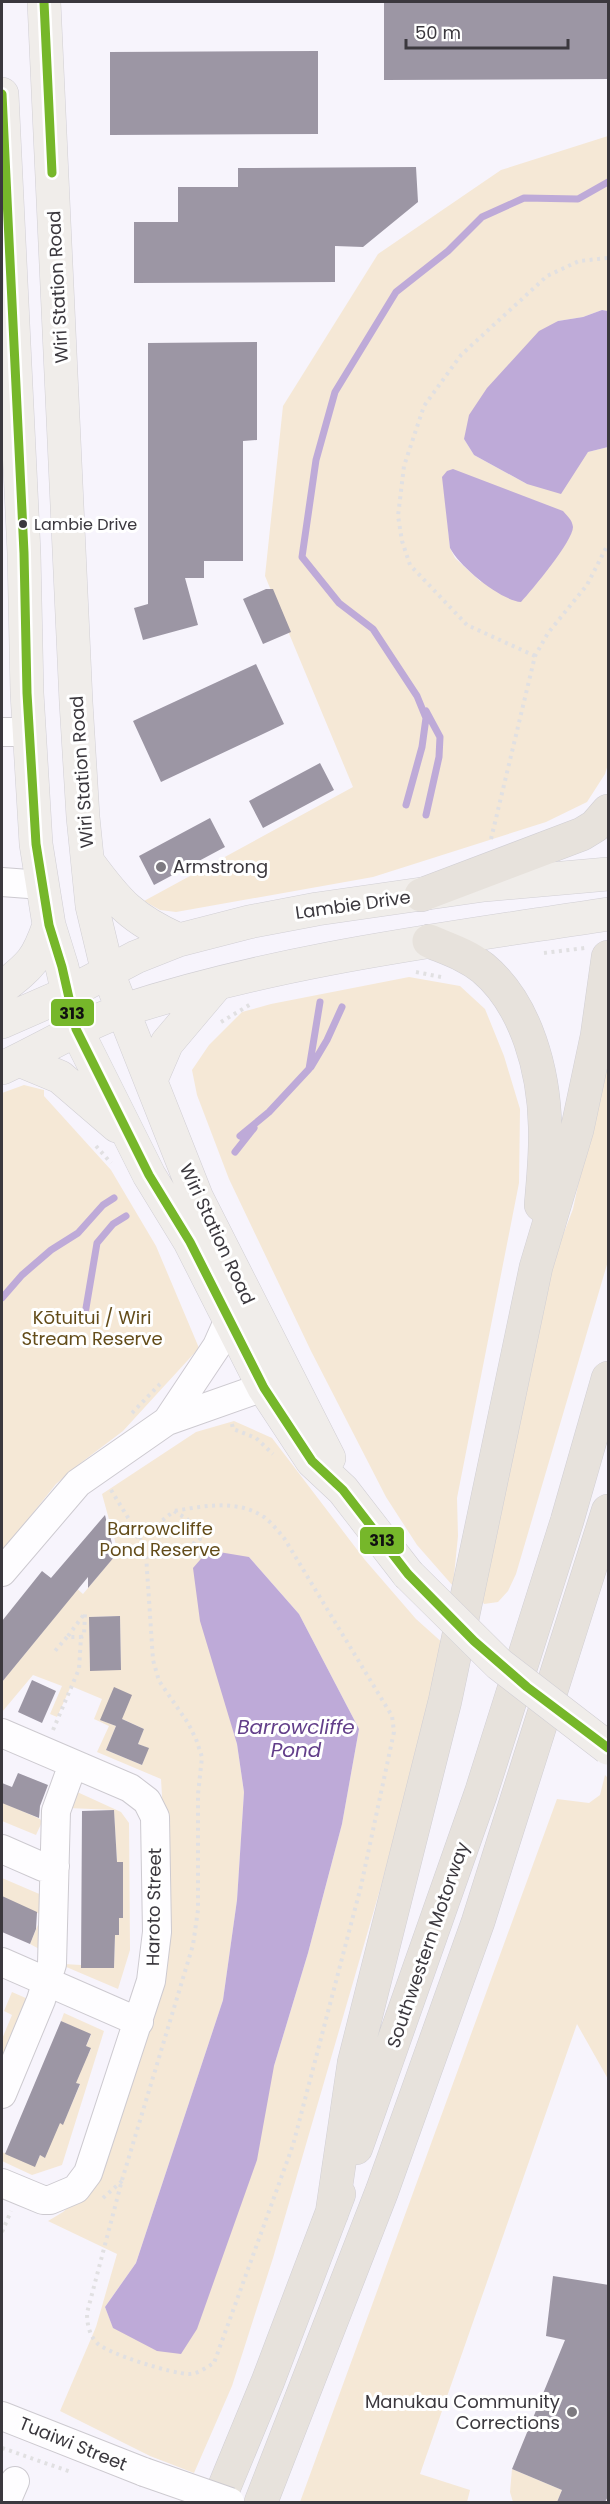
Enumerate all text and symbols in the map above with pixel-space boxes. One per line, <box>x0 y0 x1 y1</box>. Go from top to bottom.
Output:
scale bar <box>406 12 568 50</box>
text: 50 m <box>415 20 461 45</box>
street label: Wiri Station Road <box>41 210 74 364</box>
place label: Lambie Drive <box>34 513 137 536</box>
marker: Lambie Drive <box>17 518 29 530</box>
street label: Wiri Station Road <box>64 695 99 849</box>
place label: Armstrong <box>173 854 268 879</box>
marker: Armstrong <box>154 860 168 874</box>
street label: Lambie Drive <box>294 884 412 925</box>
line badge: 313 <box>50 998 95 1027</box>
text: 313 <box>59 1002 85 1025</box>
street label: Wiri Station Road <box>174 1159 261 1308</box>
park label: Kōtuitui / Wiri Stream Reserve <box>21 1305 163 1351</box>
park label: Barrowcliffe Pond Reserve <box>99 1516 221 1562</box>
line badge: 313 <box>359 1526 405 1555</box>
text: 313 <box>369 1529 395 1552</box>
water label: Barrowcliffe Pond <box>237 1713 355 1764</box>
street label: Southwestern Motorway <box>380 1838 475 2051</box>
street label: Haroto Street <box>140 1848 167 1966</box>
place label: Manukau Community Corrections <box>365 2389 560 2435</box>
marker: Manukau Community Corrections <box>565 2405 579 2419</box>
street label: Tuaiwi Street <box>15 2410 131 2477</box>

